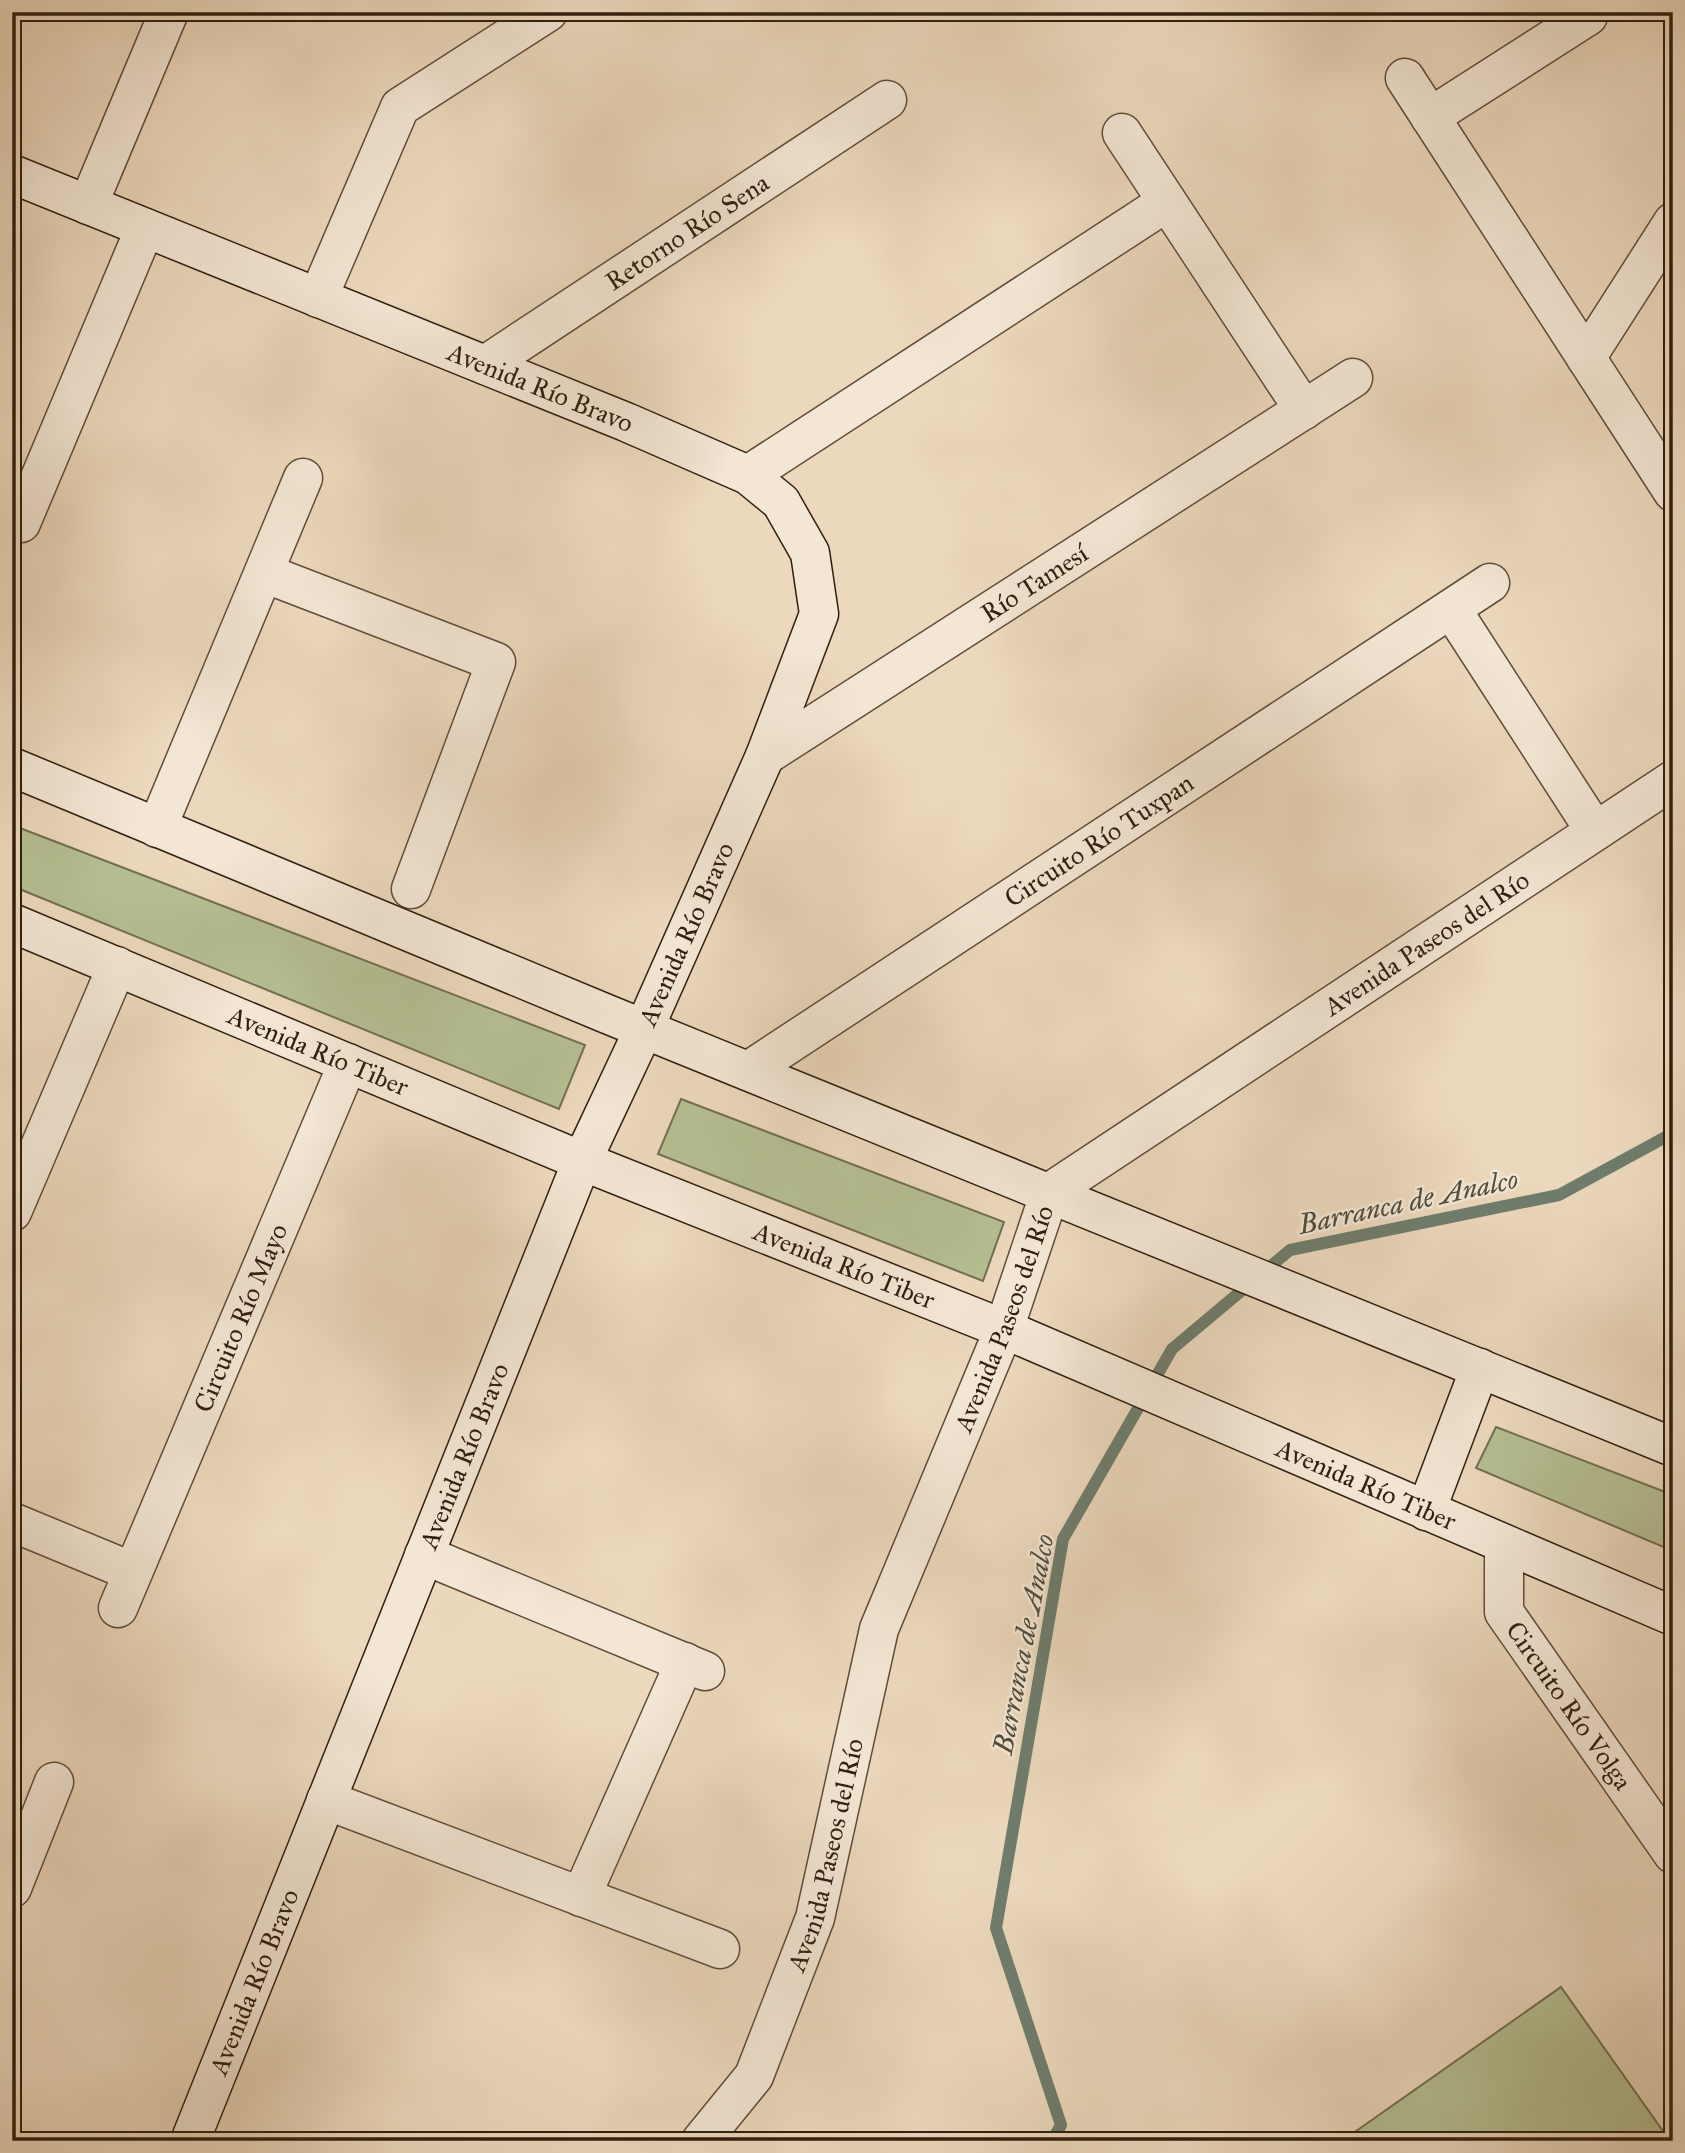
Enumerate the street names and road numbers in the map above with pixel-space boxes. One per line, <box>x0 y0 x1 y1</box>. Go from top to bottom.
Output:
street label: Retorno Río Sena <box>599 166 775 297</box>
street label: Avenida Río Bravo <box>442 335 638 439</box>
street label: Río Tamesí <box>975 536 1095 629</box>
street label: Circuito Río Tuxpan <box>998 766 1199 914</box>
street label: Avenida Río Bravo <box>631 837 741 1032</box>
street label: Avenida Paseos del Río <box>1317 864 1535 1023</box>
street label: Avenida Río Tiber <box>222 999 414 1103</box>
street label: Avenida Paseos del Río <box>947 1201 1060 1438</box>
street label: Avenida Río Tiber <box>748 1215 940 1316</box>
street label: Circuito Río Mayo <box>187 1219 294 1417</box>
street label: Avenida Río Bravo <box>412 1358 516 1555</box>
street label: Avenida Río Tiber <box>1270 1431 1461 1537</box>
street label: Circuito Río Volga <box>1499 1615 1639 1796</box>
street label: Avenida Paseos del Río <box>780 1735 870 1977</box>
street label: Avenida Río Bravo <box>202 1884 306 2081</box>

